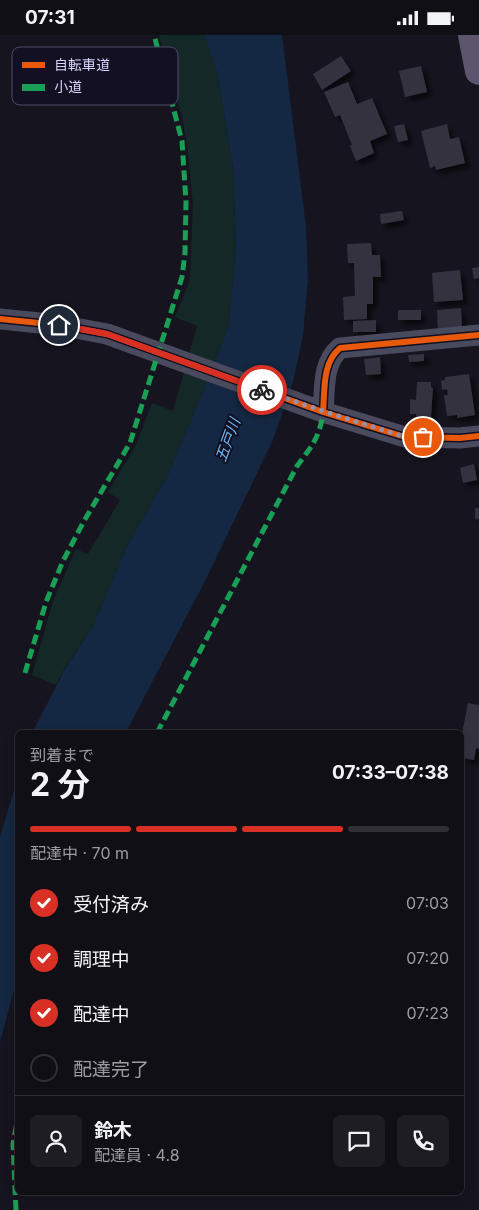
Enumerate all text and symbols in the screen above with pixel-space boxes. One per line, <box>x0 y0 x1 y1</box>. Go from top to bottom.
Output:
text: 07:31 <box>25 6 75 29</box>
legend <box>12 47 178 105</box>
text: 自転車道 <box>54 56 110 73</box>
text: 小道 <box>54 78 82 95</box>
pin <box>38 304 80 346</box>
icon: home <box>45 311 73 339</box>
courier <box>237 365 287 415</box>
icon: bike <box>248 376 276 404</box>
water label: 五戸川 <box>211 414 245 464</box>
pin <box>402 416 444 458</box>
icon: bag <box>409 423 437 451</box>
text: 到着まで <box>30 745 94 765</box>
text: 07:33–07:38 <box>332 761 449 784</box>
text: 2 分 <box>30 765 90 804</box>
text: 配達中 · 70 m <box>30 843 129 863</box>
icon: check <box>30 889 58 917</box>
text: 受付済み <box>73 893 149 916</box>
text: 07:03 <box>406 893 449 913</box>
icon: check <box>30 944 58 972</box>
text: 調理中 <box>73 948 130 971</box>
text: 07:20 <box>406 948 449 968</box>
icon: check <box>30 999 58 1027</box>
text: 配達中 <box>73 1003 130 1026</box>
text: 07:23 <box>406 1003 449 1023</box>
text: 配達完了 <box>73 1058 149 1081</box>
button: person <box>30 1115 82 1167</box>
button: chat <box>333 1115 385 1167</box>
button: phone <box>397 1115 449 1167</box>
text: 鈴木 <box>94 1119 132 1142</box>
text: 配達員 · 4.8 <box>94 1145 180 1165</box>

